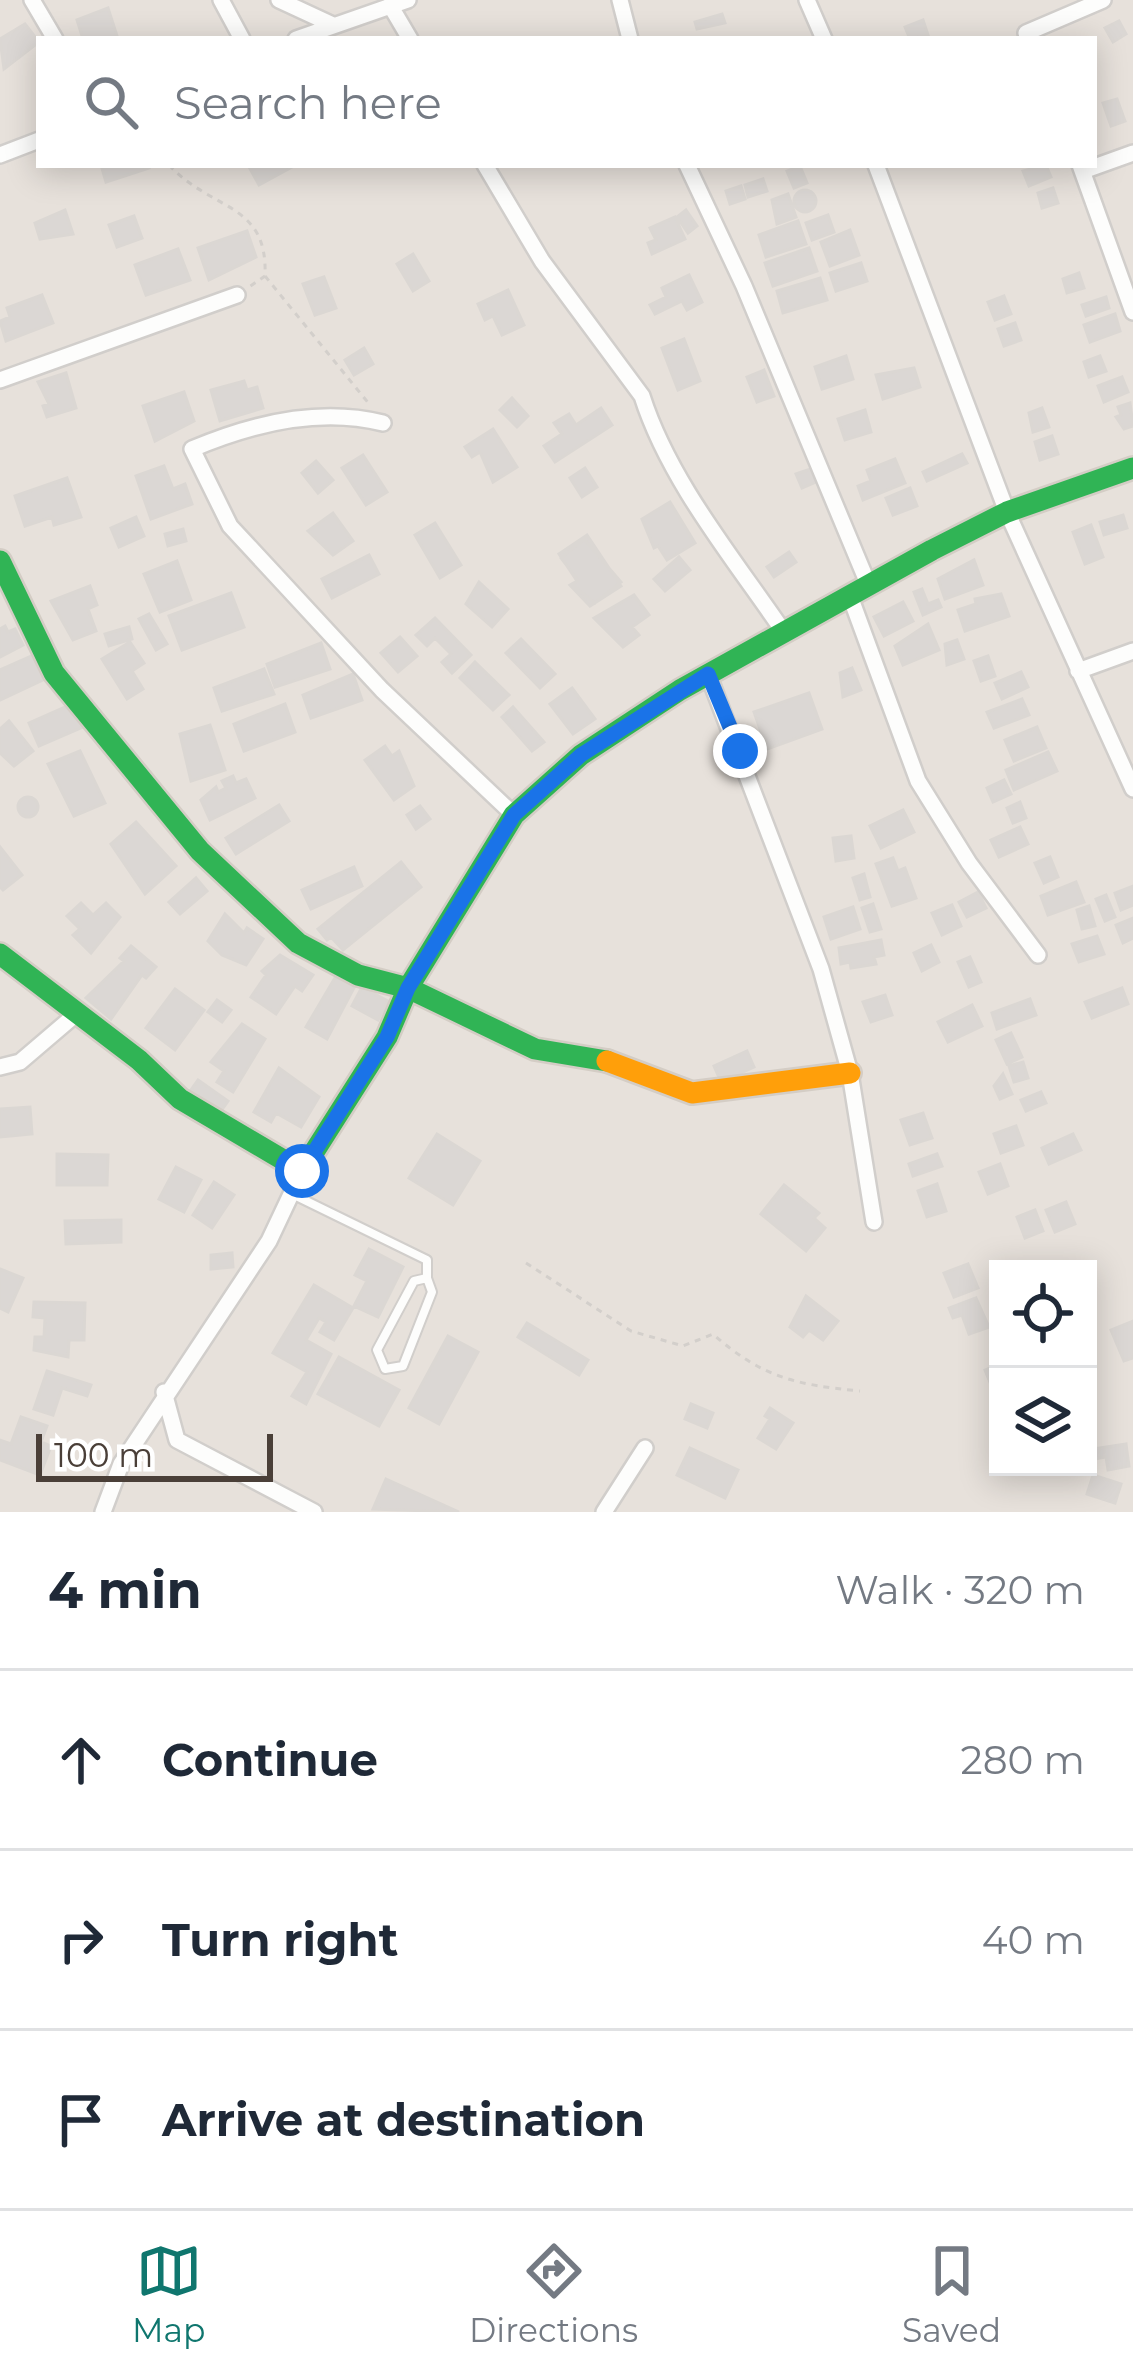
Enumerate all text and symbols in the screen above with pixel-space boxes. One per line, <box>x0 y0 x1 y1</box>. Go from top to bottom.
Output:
search box <box>36 36 1097 168</box>
icon: search <box>78 69 144 135</box>
text: Search here <box>174 75 442 130</box>
route end <box>713 724 767 778</box>
route start <box>275 1144 329 1198</box>
map controls <box>989 1260 1097 1476</box>
button: locate <box>989 1260 1097 1368</box>
button: layers <box>989 1368 1097 1476</box>
scale bar <box>36 1428 273 1481</box>
text: 100 m <box>54 1435 153 1475</box>
text: 4 min <box>48 1559 202 1621</box>
text: Walk · 320 m <box>835 1566 1085 1614</box>
icon: ahead <box>48 1727 114 1793</box>
text: Continue <box>162 1732 378 1787</box>
text: 280 m <box>961 1736 1085 1784</box>
icon: right <box>48 1907 114 1973</box>
text: Turn right <box>162 1912 398 1967</box>
text: 40 m <box>982 1916 1085 1964</box>
icon: arrive <box>48 2087 114 2153</box>
text: Arrive at destination <box>162 2092 645 2147</box>
tab: Map <box>132 2238 205 2350</box>
tab: Directions <box>469 2238 638 2350</box>
tab: Saved <box>902 2238 1001 2350</box>

